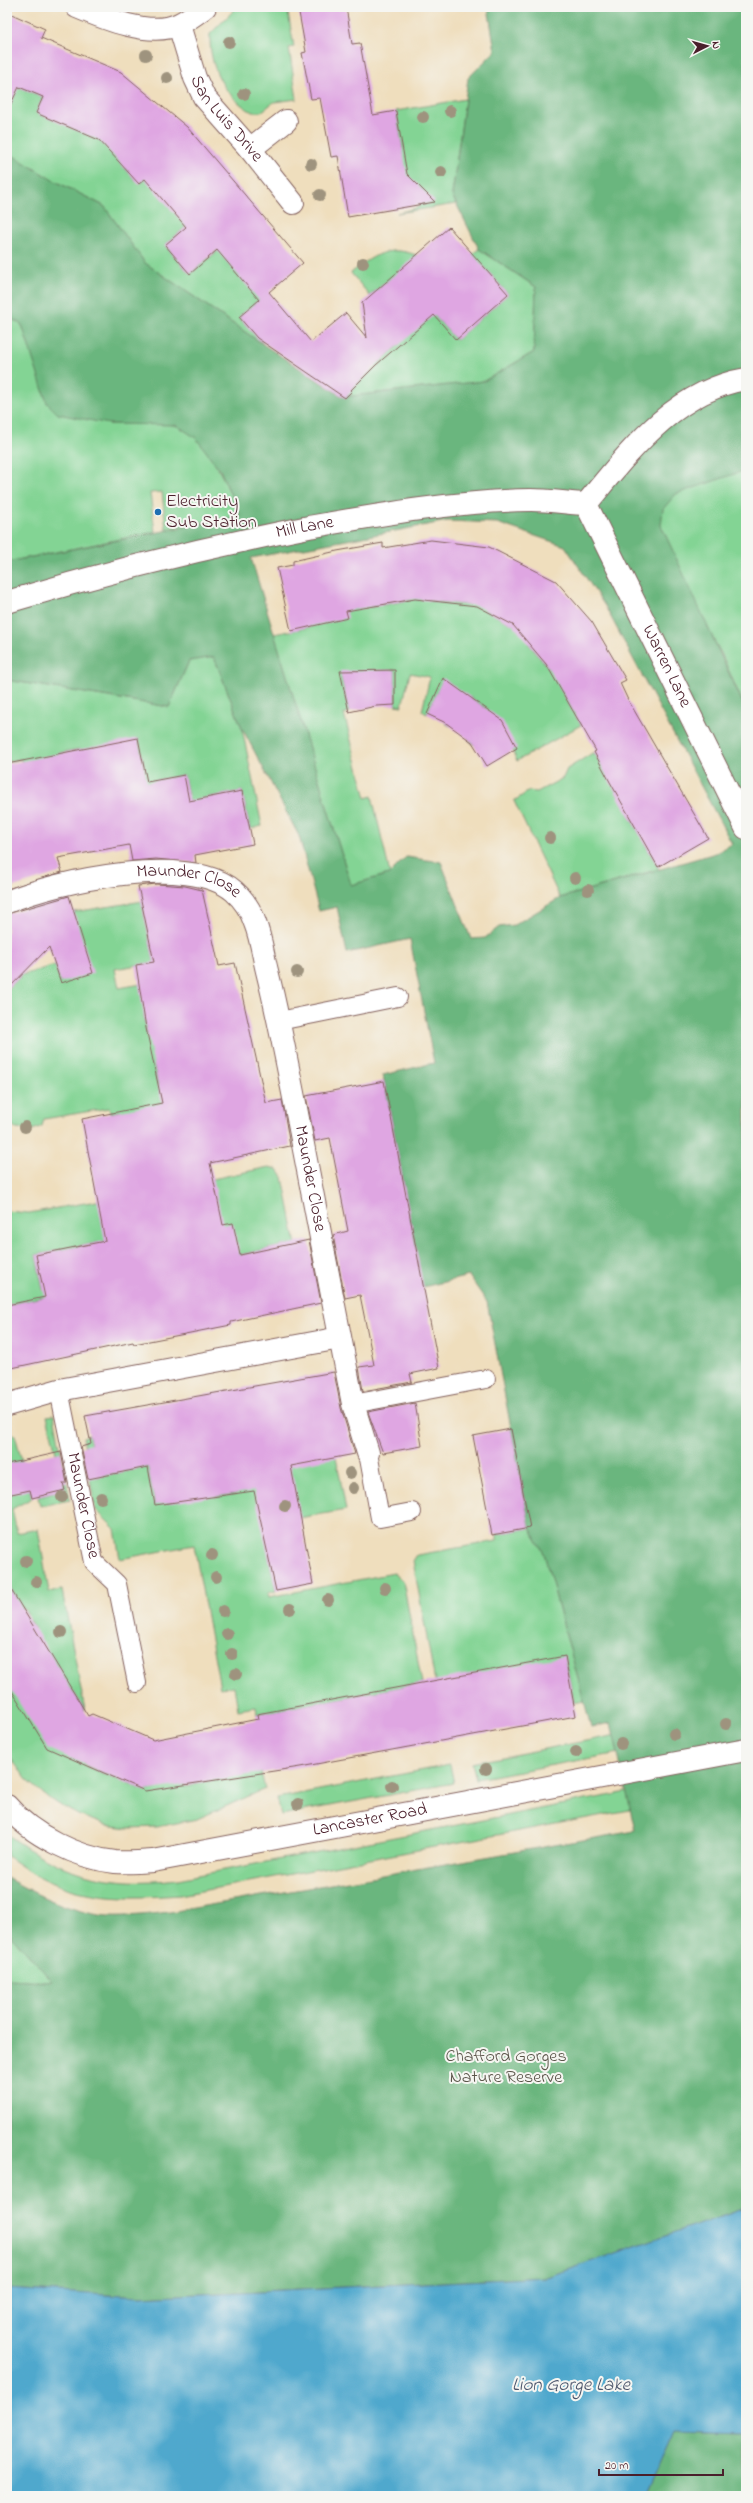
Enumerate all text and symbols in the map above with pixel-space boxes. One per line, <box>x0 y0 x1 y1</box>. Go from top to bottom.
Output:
north arrow <box>687 26 727 66</box>
text: N <box>708 41 724 50</box>
street label: San Luis Drive <box>183 71 270 169</box>
place label: Electricity Sub Station <box>166 489 257 536</box>
marker: Electricity Sub Station <box>153 507 163 517</box>
street label: Mill Lane <box>274 510 337 546</box>
street label: Warren Lane <box>635 620 698 713</box>
street label: Maunder Close <box>136 859 248 905</box>
street label: Maunder Close <box>287 1123 333 1235</box>
street label: Maunder Close <box>59 1450 106 1562</box>
street label: Lancaster Road <box>311 1797 429 1844</box>
park label: Chafford Gorges Nature Reserve <box>445 2044 567 2091</box>
water label: Lion Gorge Lake <box>512 2372 632 2400</box>
scale bar <box>599 2451 723 2477</box>
text: 20 m <box>605 2457 628 2475</box>

